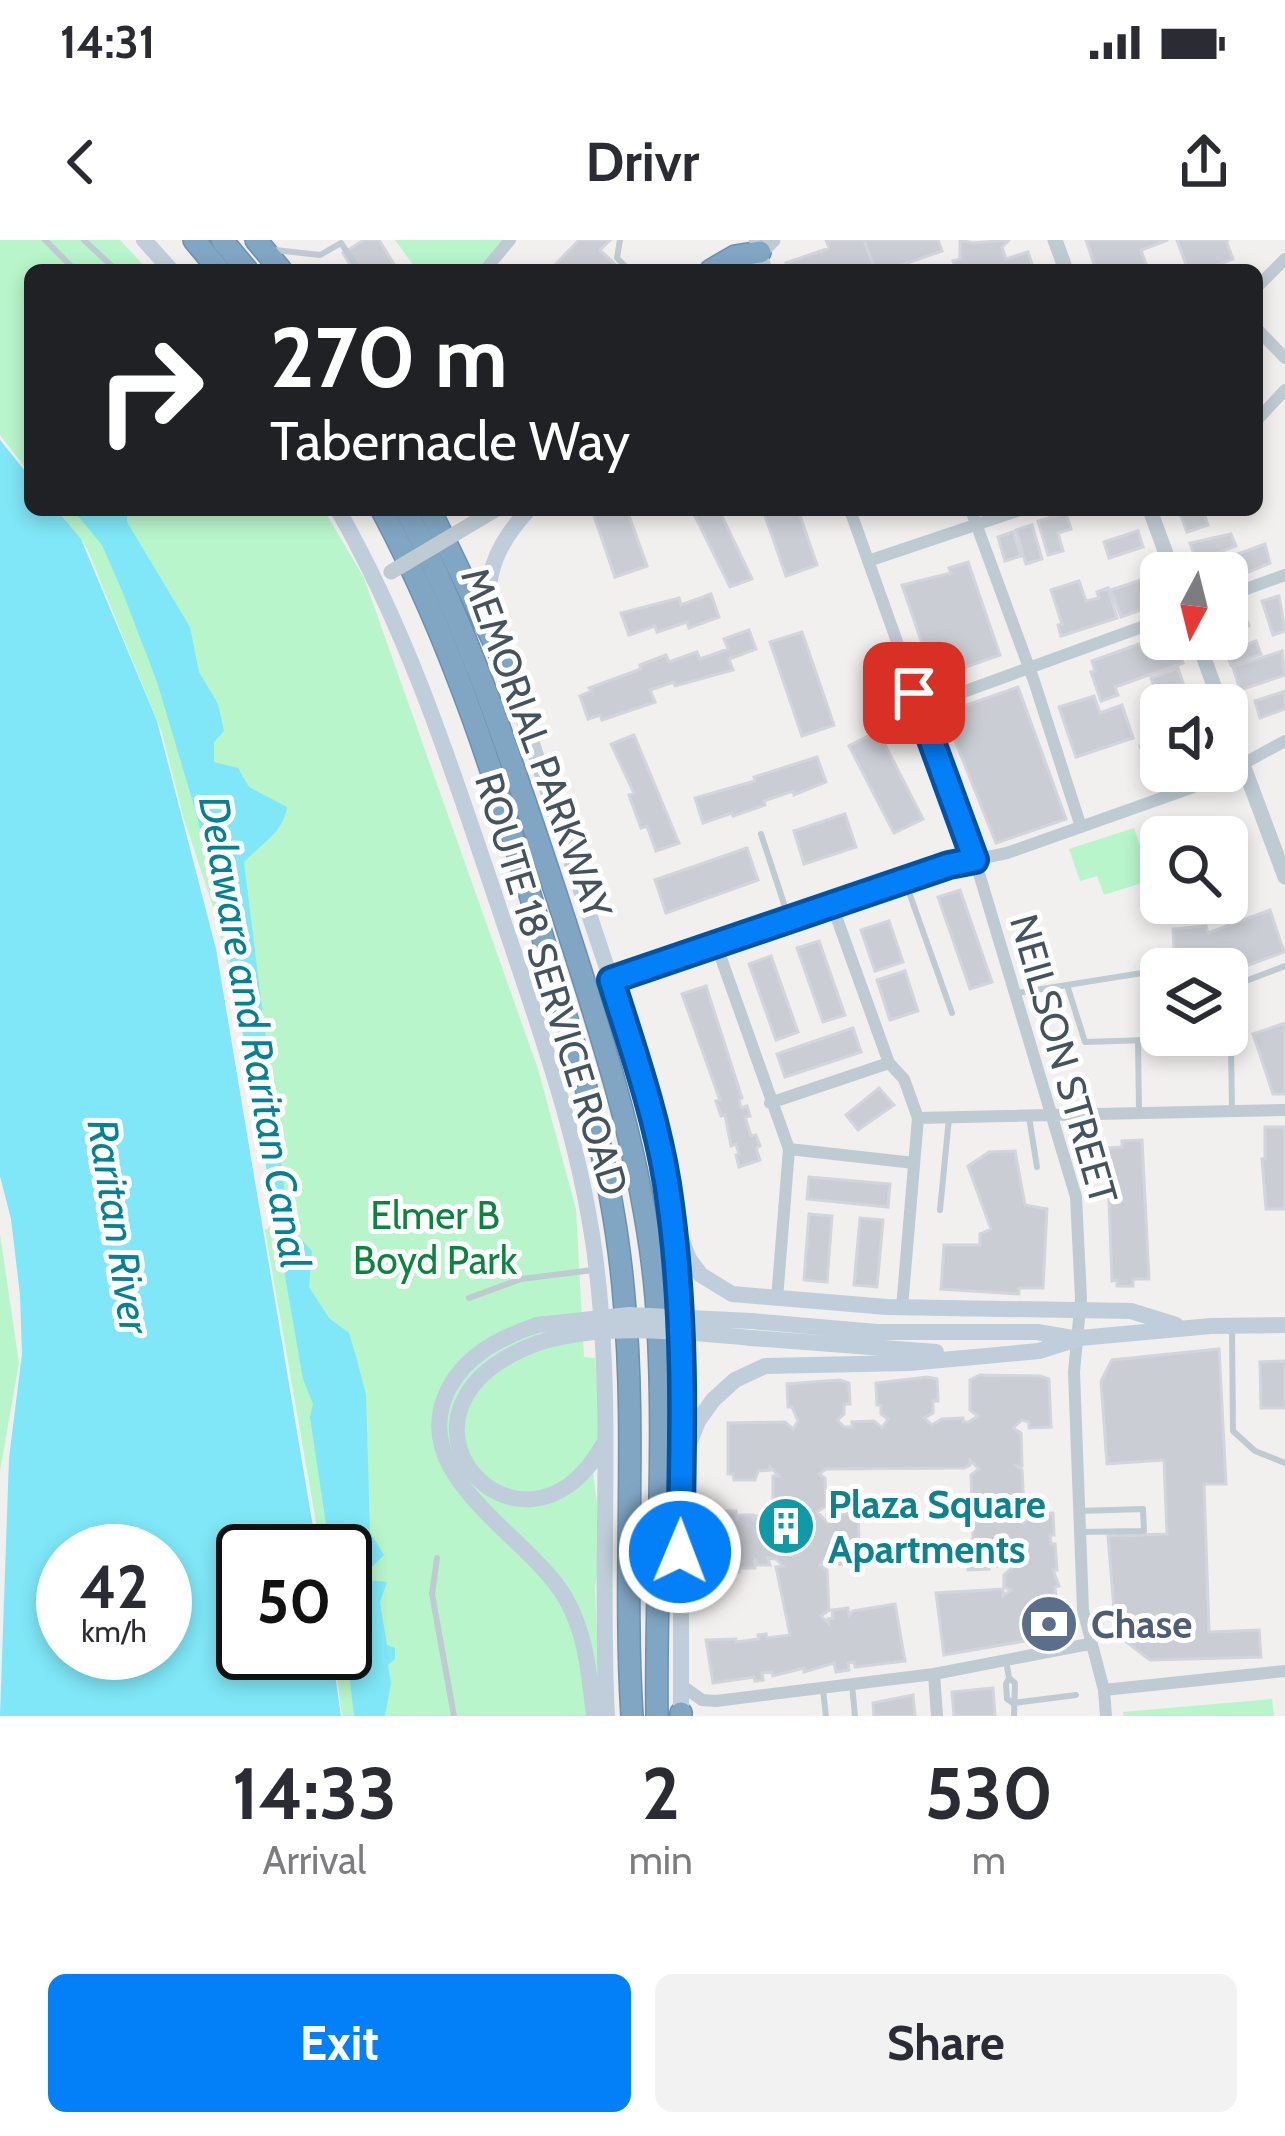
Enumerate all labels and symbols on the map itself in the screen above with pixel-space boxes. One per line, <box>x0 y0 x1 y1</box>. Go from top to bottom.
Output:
north arrow <box>1140 552 1248 660</box>
street label: MEMORIAL PARKWAY <box>451 561 623 926</box>
pin <box>863 642 965 744</box>
street label: ROUTE 18 SERVICE ROAD <box>465 767 639 1201</box>
water label: Delaware and Raritan Canal <box>188 792 322 1272</box>
street label: NEILSON STREET <box>1000 909 1128 1209</box>
water label: Raritan River <box>76 1115 162 1339</box>
park label: Elmer B Boyd Park <box>353 1191 518 1284</box>
place label: Plaza Square Apartments <box>828 1480 1046 1573</box>
position arrow <box>617 1489 743 1615</box>
building icon: Plaza Square Apartments <box>755 1495 817 1557</box>
speed limit sign: 50 <box>216 1524 372 1680</box>
bank icon: Chase <box>1018 1593 1080 1655</box>
place label: Chase <box>1091 1600 1192 1648</box>

